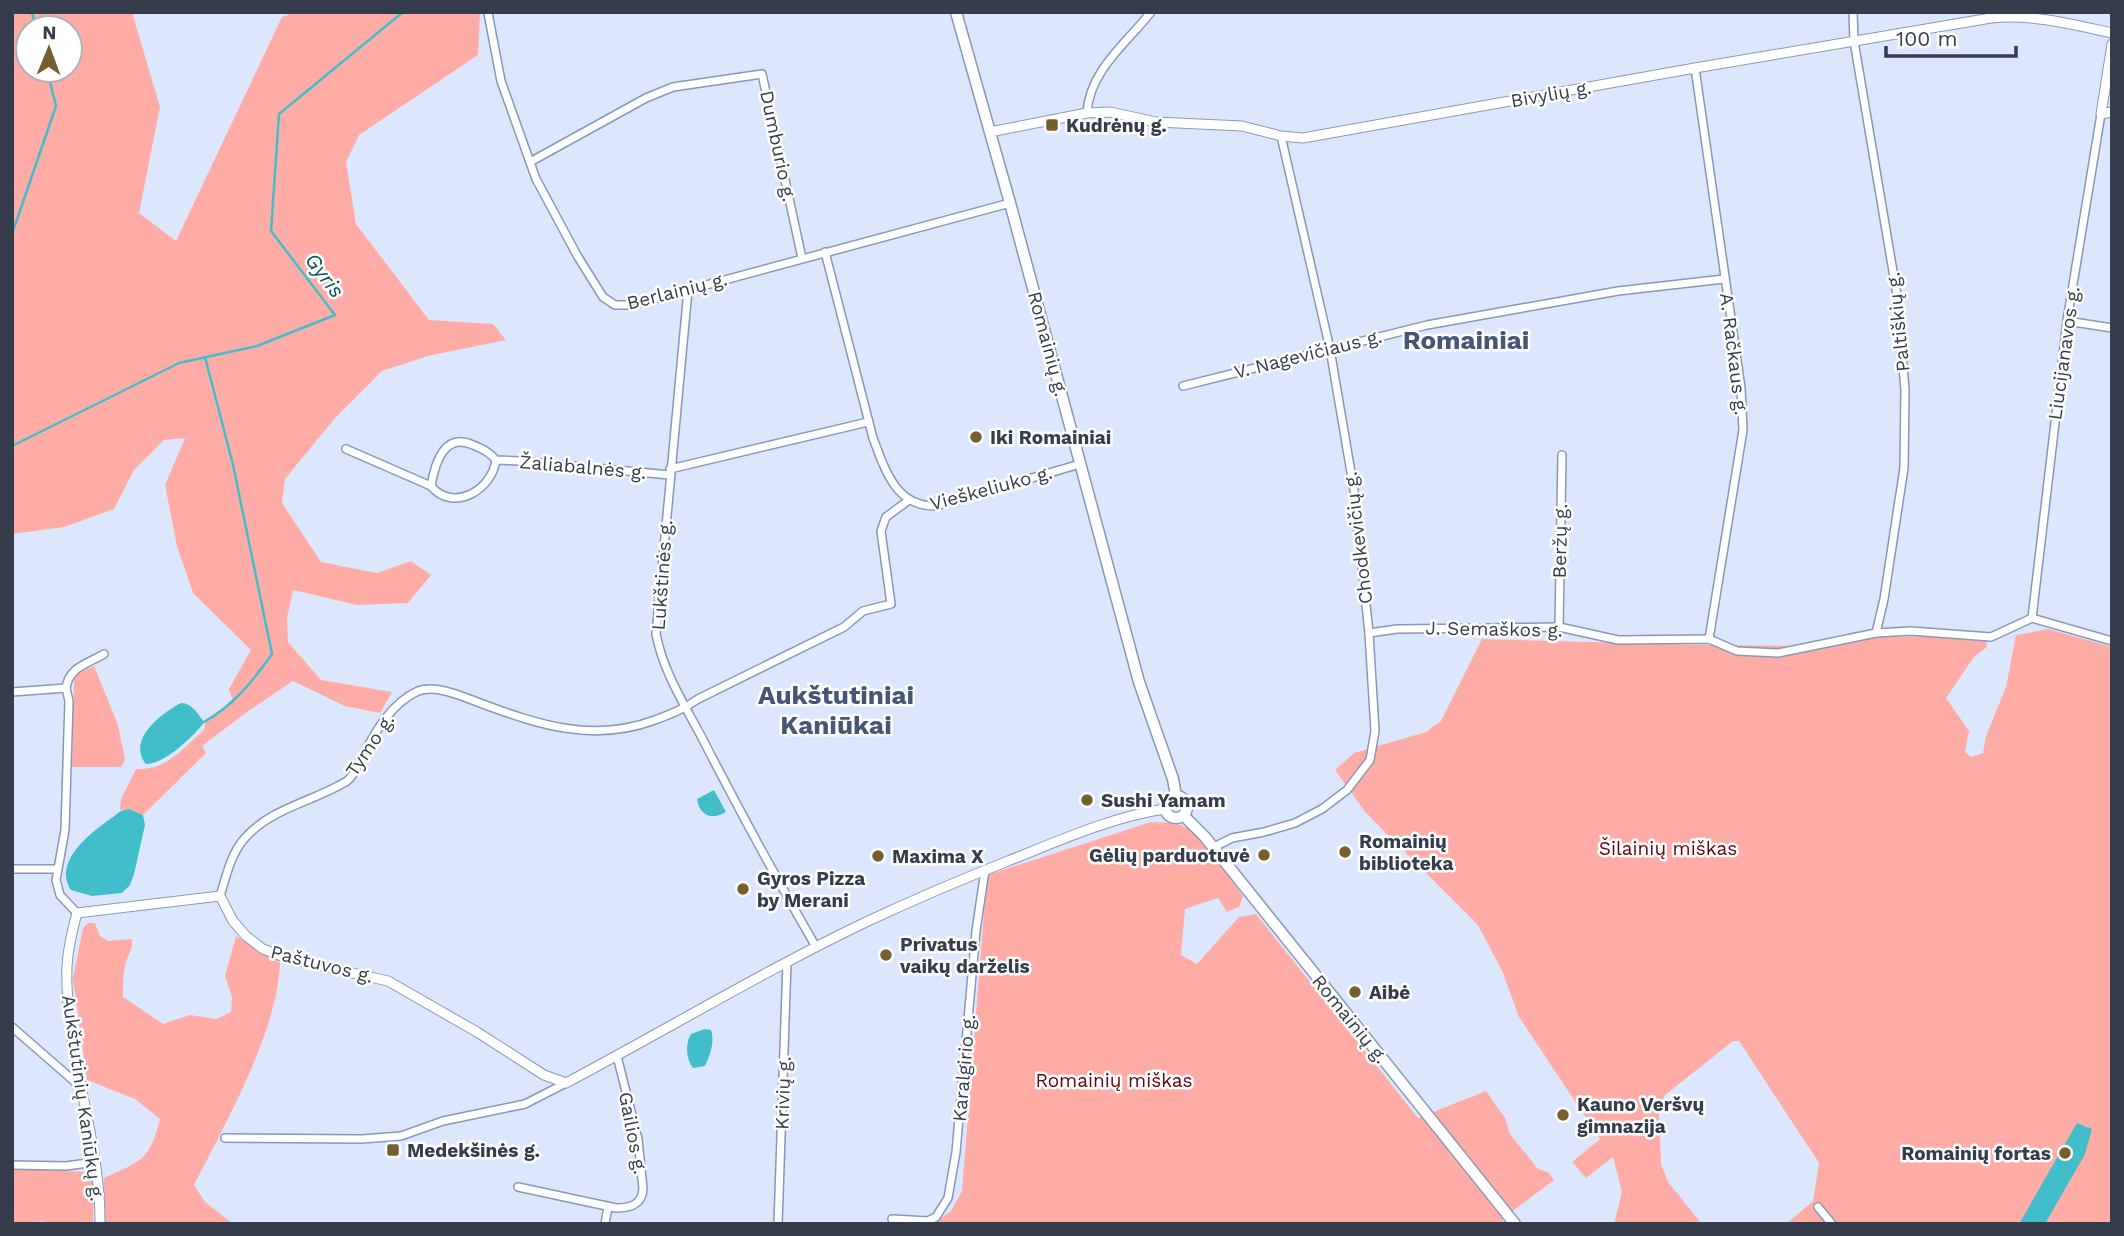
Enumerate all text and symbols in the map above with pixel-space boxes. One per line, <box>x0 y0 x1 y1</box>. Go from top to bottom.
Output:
north arrow <box>14 14 84 84</box>
scale bar <box>1886 14 2016 58</box>
text: N <box>42 21 57 44</box>
text: 100 m <box>1896 26 1958 51</box>
street label: Bivylių g. <box>1509 76 1593 112</box>
street label: Dumburio g. <box>755 88 801 204</box>
place label: Kudrėnų g. <box>1066 114 1167 137</box>
marker: Kudrėnų g. <box>1044 117 1060 133</box>
water label: Gyris <box>300 248 350 303</box>
street label: Berlainių g. <box>624 267 730 315</box>
street label: Paltiškių g. <box>1881 271 1915 373</box>
street label: Liucijanavos g. <box>2043 285 2085 421</box>
street label: Romainių g. <box>1023 289 1073 399</box>
street label: A. Račkaus g. <box>1715 292 1753 416</box>
street label: V. Nagevičiaus g. <box>1232 324 1384 384</box>
district label: Romainiai <box>1403 325 1529 355</box>
place label: Iki Romainiai <box>990 426 1111 449</box>
marker: Iki Romainiai <box>968 429 984 445</box>
street label: Žaliabalnės g. <box>519 450 647 484</box>
street label: Vieškeliuko g. <box>927 461 1055 515</box>
street label: Chodkevičių g. <box>1338 470 1378 606</box>
street label: Beržų g. <box>1548 503 1572 579</box>
street label: Lukštinės g. <box>647 519 677 631</box>
street label: J. Semaškos g. <box>1425 616 1563 642</box>
district label: Aukštutiniai Kaniūkai <box>758 680 914 740</box>
street label: Tymo g. <box>341 709 399 781</box>
place label: Sushi Yamam <box>1101 789 1226 812</box>
marker: Sushi Yamam <box>1079 792 1095 808</box>
place label: Romainių biblioteka <box>1359 830 1453 875</box>
park label: Šilainių miškas <box>1599 837 1737 860</box>
place label: Gėlių parduotuvė <box>1089 844 1250 867</box>
marker: Romainių biblioteka <box>1337 844 1353 860</box>
place label: Maxima X <box>892 845 984 868</box>
marker: Gėlių parduotuvė <box>1256 847 1272 863</box>
marker: Maxima X <box>870 848 886 864</box>
place label: Gyros Pizza by Merani <box>757 867 865 912</box>
marker: Gyros Pizza by Merani <box>735 881 751 897</box>
place label: Privatus vaikų darželis <box>899 933 1030 978</box>
street label: Paštuvos g. <box>268 940 376 988</box>
marker: Privatus vaikų darželis <box>878 947 894 963</box>
street label: Romainių g. <box>1307 970 1393 1068</box>
place label: Aibė <box>1369 981 1410 1004</box>
marker: Aibė <box>1347 984 1363 1000</box>
street label: Aukštutinių Kaniūkų g. <box>57 993 109 1203</box>
street label: Karalgirio g. <box>948 1013 980 1123</box>
street label: Krivių g. <box>770 1056 796 1130</box>
park label: Romainių miškas <box>1035 1069 1193 1092</box>
street label: Gailios g. <box>614 1090 652 1176</box>
place label: Kauno Veršvų gimnazija <box>1577 1093 1704 1138</box>
marker: Kauno Veršvų gimnazija <box>1555 1107 1571 1123</box>
place label: Medekšinės g. <box>407 1139 540 1162</box>
marker: Medekšinės g. <box>385 1142 401 1158</box>
place label: Romainių fortas <box>1901 1142 2051 1165</box>
marker: Romainių fortas <box>2057 1145 2073 1161</box>

